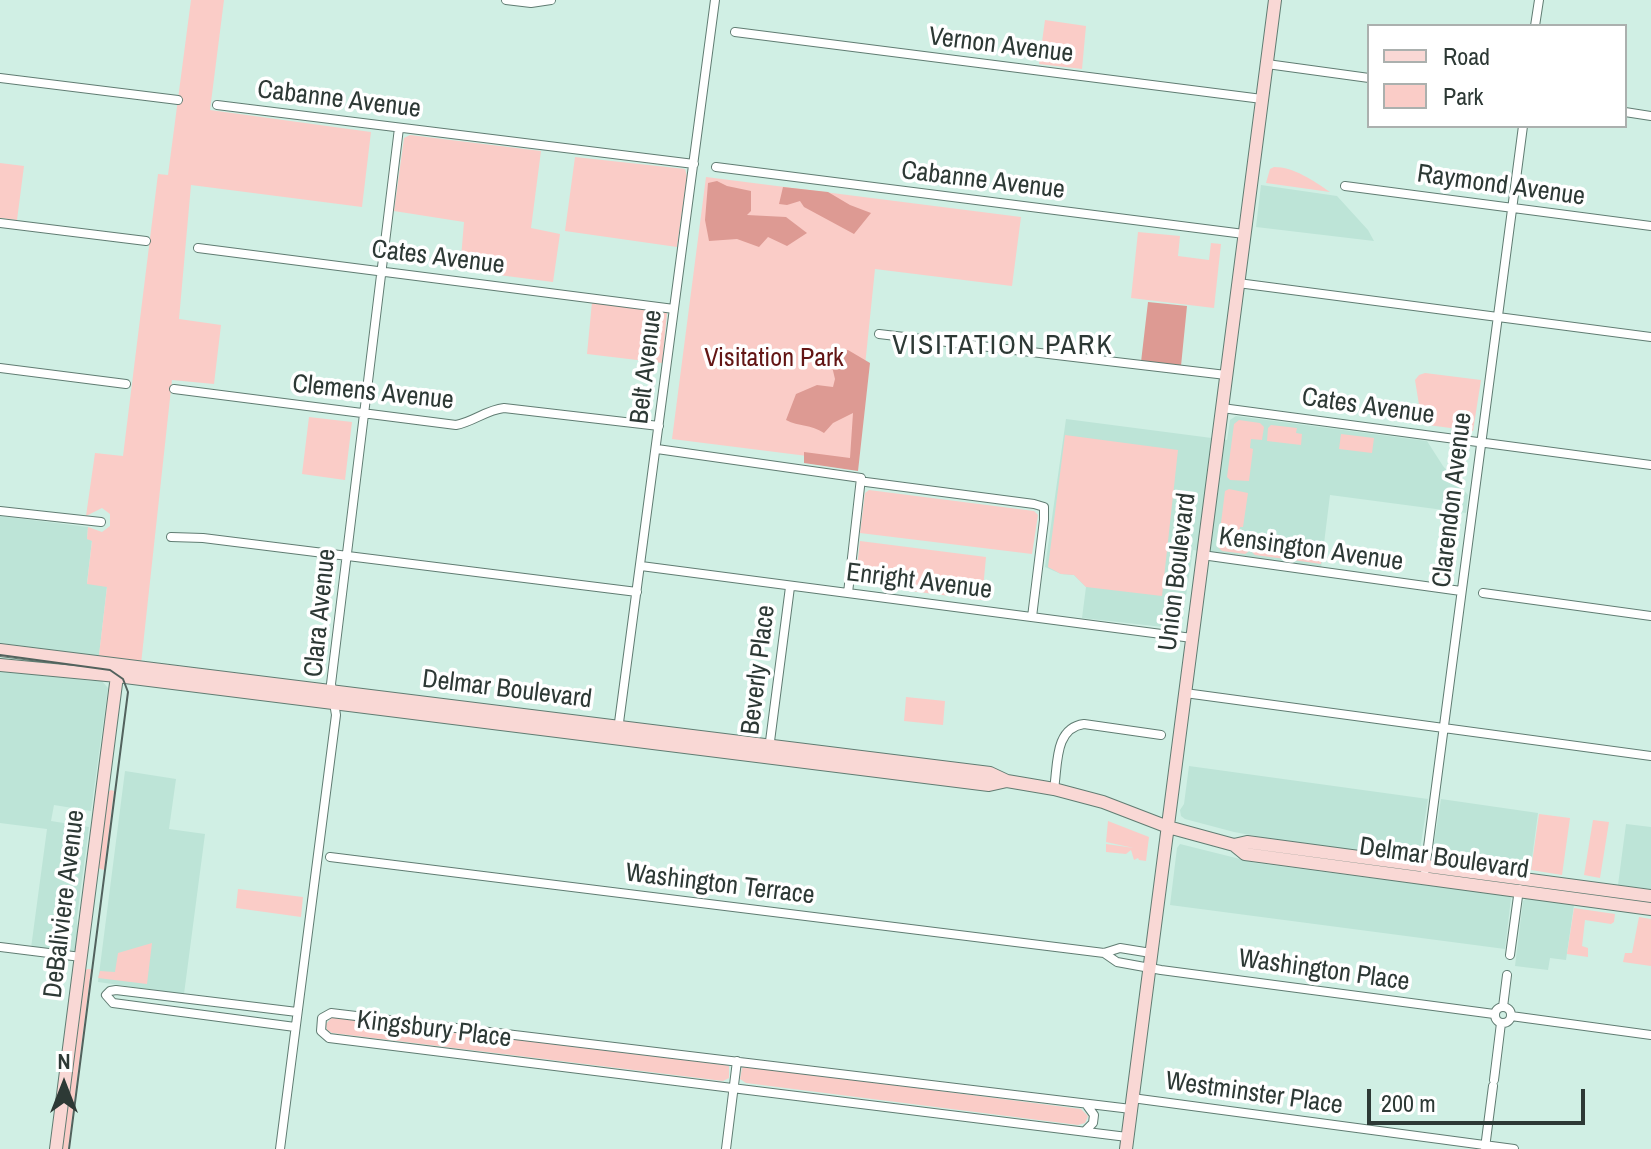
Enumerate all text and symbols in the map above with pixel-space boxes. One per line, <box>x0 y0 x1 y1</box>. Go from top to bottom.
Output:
street label: Vernon Avenue <box>927 22 1075 70</box>
legend <box>1367 24 1627 128</box>
text: Road <box>1443 40 1490 72</box>
street label: Cabanne Avenue <box>256 74 422 126</box>
text: Park <box>1443 80 1483 112</box>
street label: Cabanne Avenue <box>900 155 1066 207</box>
street label: Raymond Avenue <box>1415 159 1587 213</box>
street label: Cates Avenue <box>370 234 506 282</box>
street label: Belt Avenue <box>625 308 669 426</box>
district label: VISITATION PARK <box>892 329 1114 363</box>
park label: Visitation Park <box>704 343 844 375</box>
street label: Clemens Avenue <box>291 369 455 417</box>
street label: Cates Avenue <box>1300 382 1436 432</box>
street label: Clarendon Avenue <box>1427 411 1479 589</box>
street label: Union Boulevard <box>1153 491 1203 653</box>
street label: Kensington Avenue <box>1217 522 1405 578</box>
street label: Clara Avenue <box>299 547 343 679</box>
street label: Enright Avenue <box>844 558 994 606</box>
street label: Beverly Place <box>736 603 782 737</box>
street label: Delmar Boulevard <box>420 664 594 716</box>
street label: DeBaliviere Avenue <box>38 808 92 1000</box>
street label: Delmar Boulevard <box>1357 832 1531 886</box>
street label: Washington Terrace <box>624 858 816 912</box>
street label: Washington Place <box>1237 944 1411 998</box>
street label: Kingsbury Place <box>355 1005 513 1055</box>
north arrow <box>24 1045 104 1125</box>
text: N <box>57 1046 71 1076</box>
street label: Westminster Place <box>1163 1066 1345 1122</box>
scale bar <box>1371 1073 1589 1123</box>
text: 200 m <box>1381 1087 1436 1119</box>

